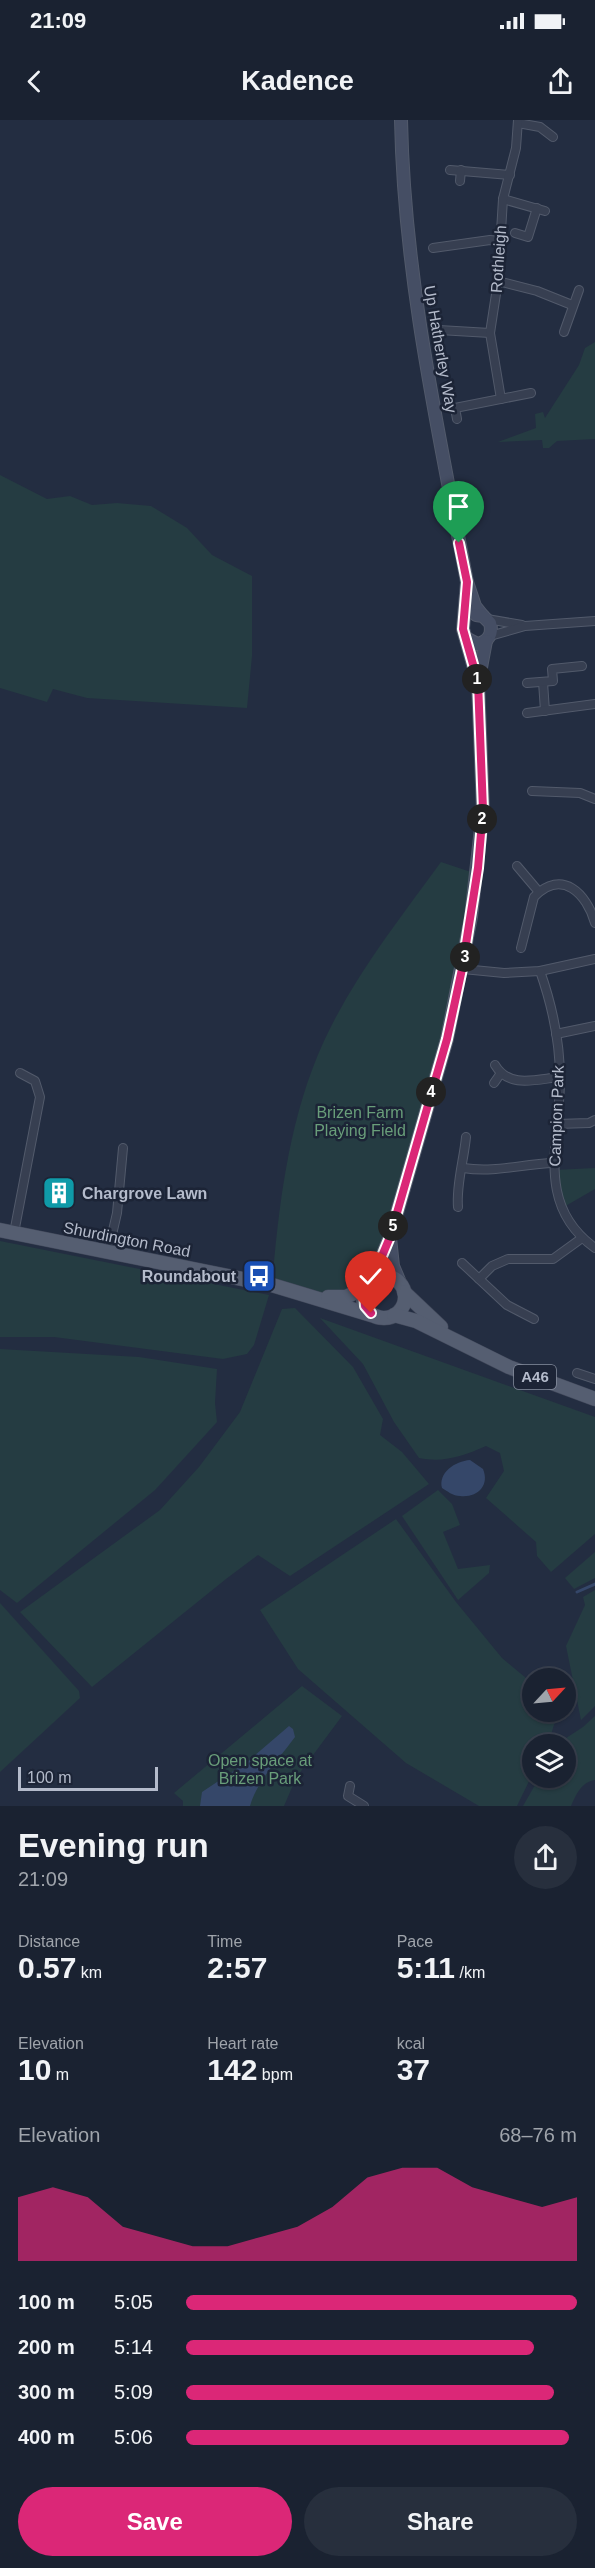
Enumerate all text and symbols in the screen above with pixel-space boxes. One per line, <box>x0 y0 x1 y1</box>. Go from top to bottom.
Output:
text: 21:09 <box>30 8 86 33</box>
icon: back <box>18 65 51 98</box>
icon: share <box>544 65 577 98</box>
text: Kadence <box>241 66 354 96</box>
street label: Rothleigh <box>488 225 509 293</box>
street label: Up Hatherley Way <box>421 284 460 414</box>
pin <box>433 481 484 543</box>
icon: arrive <box>442 490 475 523</box>
pin: 1 <box>462 664 492 694</box>
text: 1 <box>473 670 481 687</box>
pin: 2 <box>467 804 497 834</box>
text: 2 <box>478 810 486 827</box>
pin: 3 <box>450 942 480 972</box>
text: 3 <box>461 948 469 965</box>
street label: Campion Park <box>546 1064 567 1167</box>
pin: 4 <box>416 1077 446 1107</box>
text: 4 <box>427 1083 435 1100</box>
park label: Brizen Farm Playing Field <box>314 1104 406 1139</box>
building icon: Chargrove Lawn <box>41 1175 77 1211</box>
place label: Chargrove Lawn <box>82 1185 207 1202</box>
pin: 5 <box>378 1211 408 1241</box>
text: 5 <box>389 1217 397 1234</box>
street label: Shurdington Road <box>62 1219 192 1260</box>
pin <box>345 1251 396 1313</box>
bus stop icon: Roundabout <box>241 1258 277 1294</box>
icon: check <box>354 1260 387 1293</box>
place label: Roundabout <box>142 1268 237 1285</box>
road number: A46 <box>514 1365 556 1389</box>
north arrow <box>522 1668 576 1722</box>
map controls <box>522 1668 576 1788</box>
button: layers <box>522 1734 576 1788</box>
park label: Open space at Brizen Park <box>208 1752 313 1787</box>
scale bar <box>18 1764 158 1792</box>
text: 100 m <box>27 1769 71 1786</box>
button: share <box>514 1826 577 1889</box>
text: Evening run <box>18 1827 209 1864</box>
text: 21:09 <box>18 1868 68 1890</box>
text: Distance <box>18 1933 80 1950</box>
text: Time <box>207 1933 242 1950</box>
text: Pace <box>397 1933 433 1950</box>
text: 0.57 <box>18 1951 76 1984</box>
text: 2:57 <box>207 1951 267 1984</box>
text: 5:11 <box>397 1951 455 1984</box>
text: km <box>76 1964 102 1981</box>
text: /km <box>455 1964 485 1981</box>
text: Elevation <box>18 2035 84 2052</box>
text: Heart rate <box>207 2035 278 2052</box>
text: kcal <box>397 2035 425 2052</box>
text: 10 <box>18 2053 51 2086</box>
text: 142 <box>207 2053 257 2086</box>
text: 37 <box>397 2053 430 2086</box>
text: m <box>51 2066 69 2083</box>
text: bpm <box>257 2066 293 2083</box>
text: Elevation <box>18 2124 100 2146</box>
text: 68–76 m <box>499 2124 577 2146</box>
text: 100 m <box>18 2291 75 2313</box>
text: 5:05 <box>114 2291 153 2313</box>
text: 200 m <box>18 2336 75 2358</box>
text: 5:14 <box>114 2336 153 2358</box>
text: 300 m <box>18 2381 75 2403</box>
text: 5:09 <box>114 2381 153 2403</box>
text: 400 m <box>18 2426 75 2448</box>
text: 5:06 <box>114 2426 153 2448</box>
button: Save <box>18 2487 292 2556</box>
button: Share <box>304 2487 577 2556</box>

